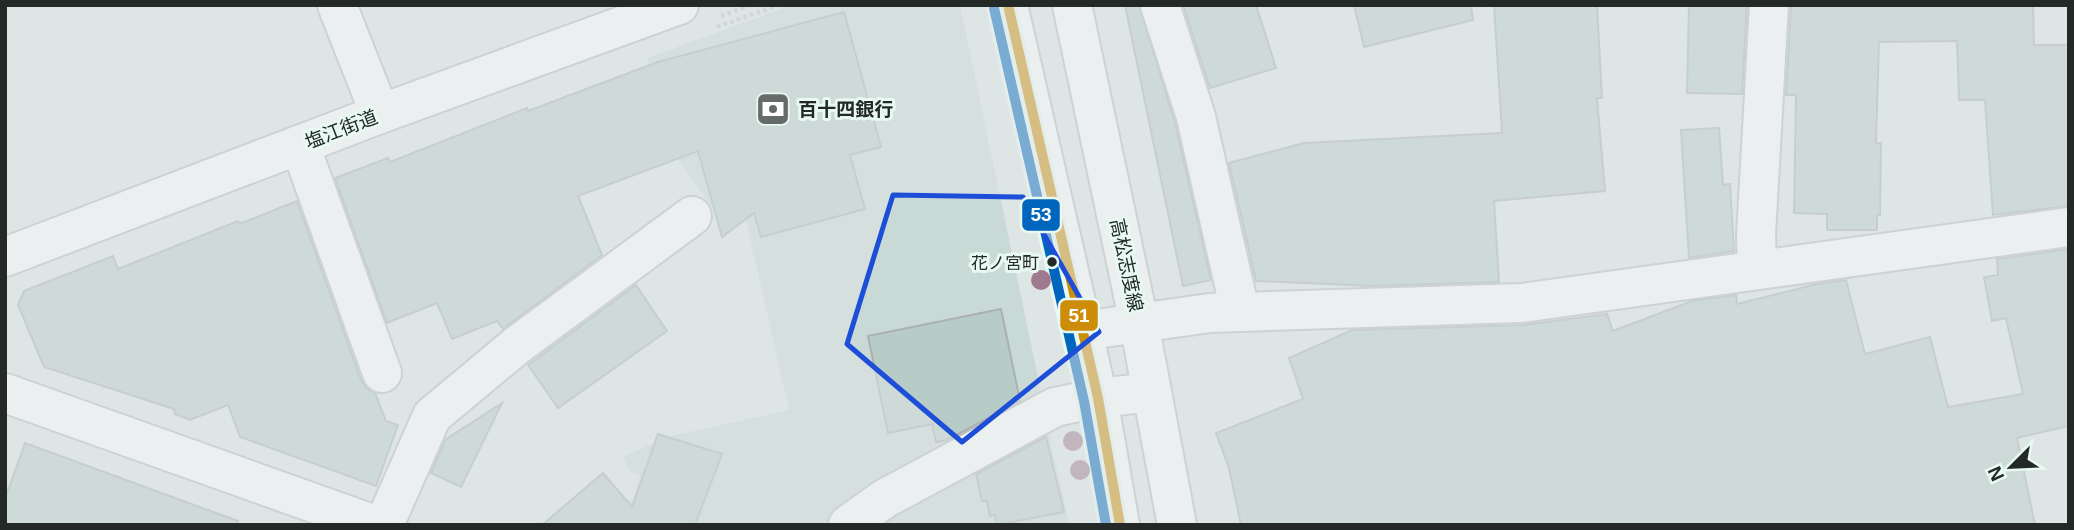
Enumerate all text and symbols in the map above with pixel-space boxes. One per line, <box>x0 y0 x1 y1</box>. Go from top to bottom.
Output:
bank icon: 百十四銀行 <box>754 90 792 128</box>
place label: 百十四銀行 <box>798 99 893 120</box>
street label: 塩江街道 <box>302 106 380 153</box>
line badge: 53 <box>1021 198 1061 232</box>
text: 53 <box>1030 204 1052 225</box>
street label: 高松志度線 <box>1106 216 1147 314</box>
place label: 花ノ宮町 <box>971 254 1039 273</box>
marker: 花ノ宮町 <box>1045 255 1059 269</box>
line badge: 51 <box>1059 299 1099 332</box>
text: 51 <box>1068 305 1090 326</box>
north arrow <box>1976 432 2046 502</box>
text: N <box>1984 463 2008 484</box>

